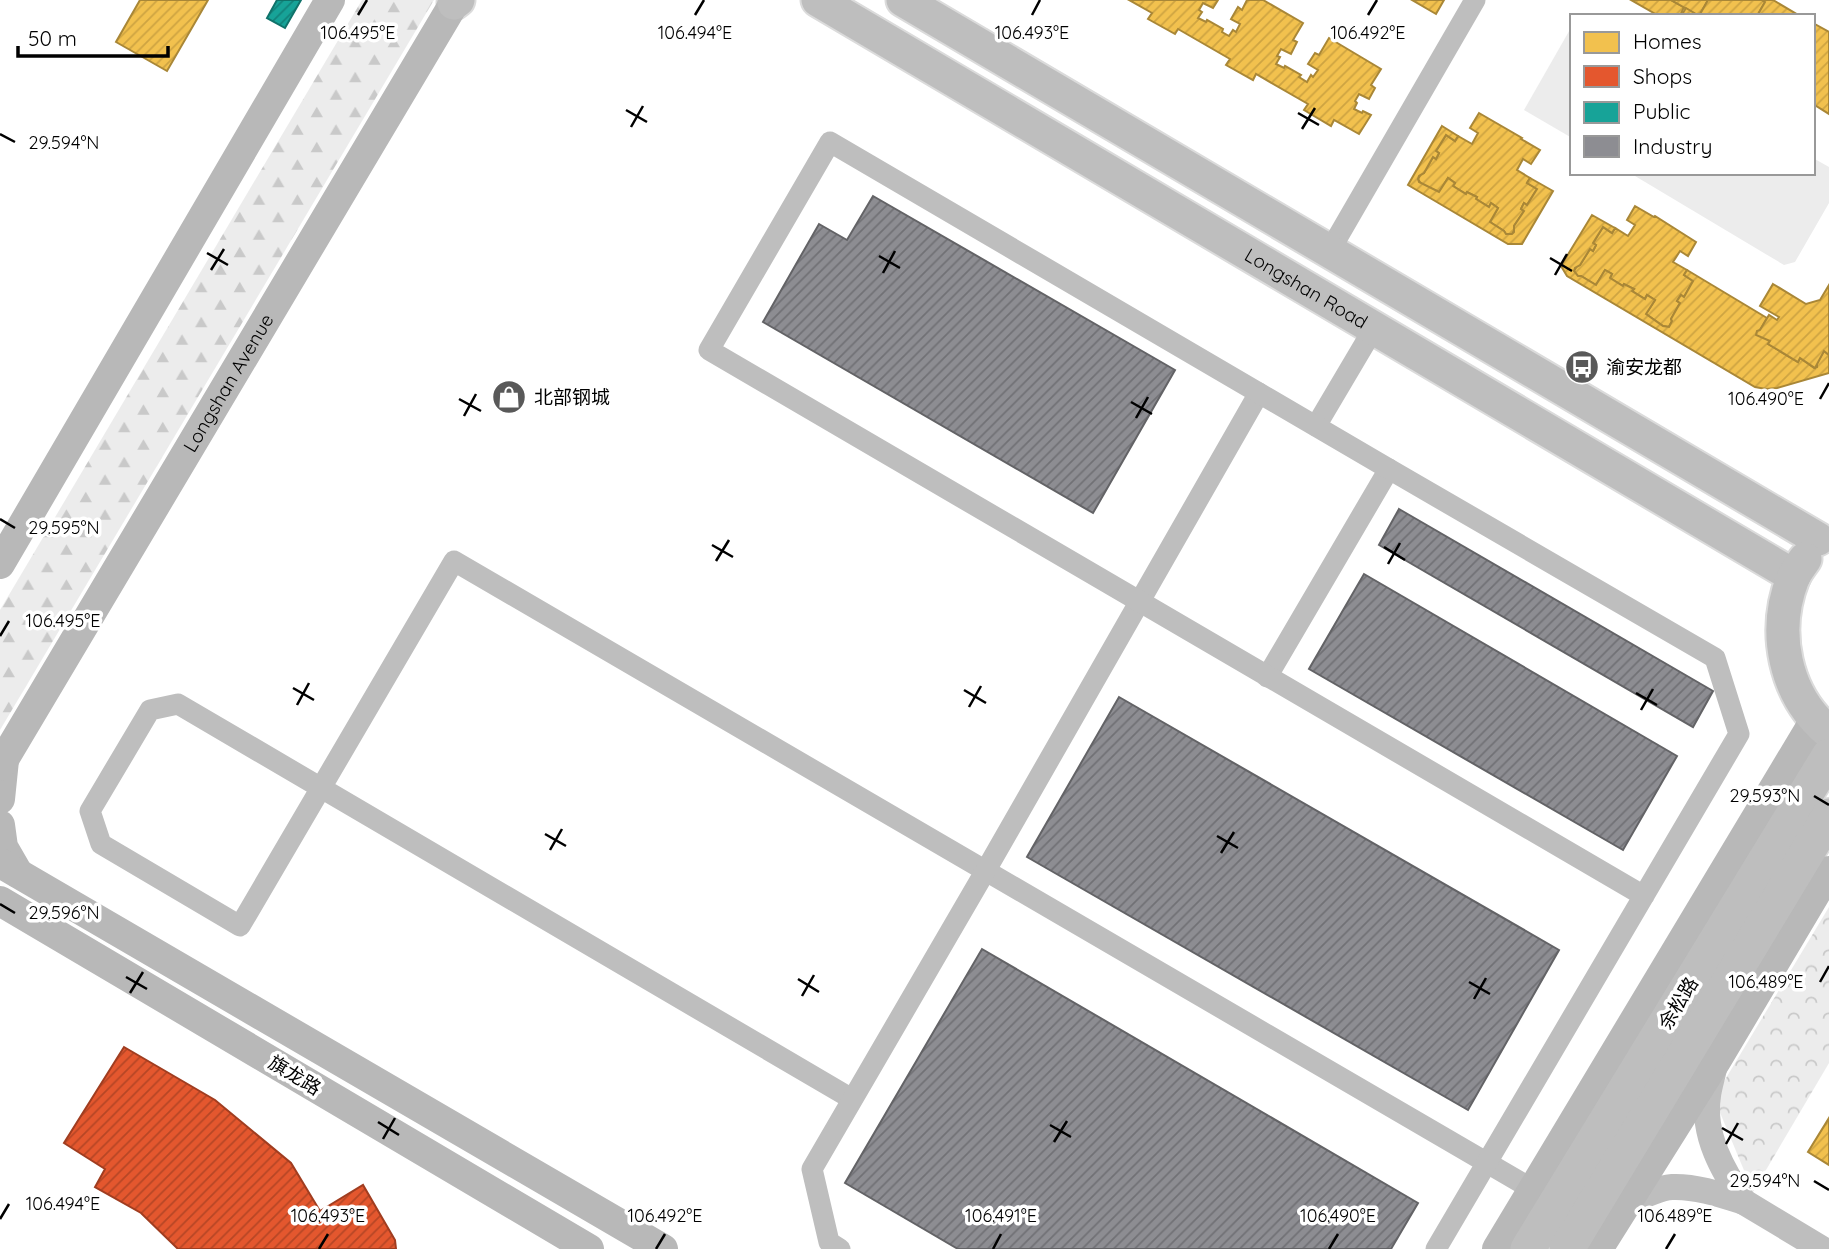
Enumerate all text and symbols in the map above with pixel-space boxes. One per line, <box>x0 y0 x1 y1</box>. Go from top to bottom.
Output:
scale bar <box>18 14 168 58</box>
legend <box>1570 14 1815 175</box>
text: 106.495°E <box>321 21 395 44</box>
text: 106.494°E <box>658 21 732 44</box>
text: 106.493°E <box>995 21 1069 44</box>
text: 106.492°E <box>1330 21 1406 44</box>
text: 50 m <box>28 25 77 51</box>
text: Homes <box>1633 28 1702 54</box>
text: Shops <box>1633 63 1692 89</box>
text: Public <box>1633 98 1690 124</box>
text: 29.594°N <box>29 131 99 154</box>
text: Industry <box>1633 133 1712 159</box>
street label: Longshan Road <box>1240 243 1372 334</box>
street label: Longshan Avenue <box>178 309 279 456</box>
bus stop icon: 渝安龙都 <box>1563 348 1601 386</box>
place label: 渝安龙都 <box>1606 355 1682 379</box>
shop icon: 北部钢城 <box>490 378 528 416</box>
place label: 北部钢城 <box>534 385 610 409</box>
text: 106.490°E <box>1728 387 1804 410</box>
text: 29.595°N <box>28 516 100 539</box>
text: 106.495°E <box>26 609 100 632</box>
text: 29.593°N <box>1730 784 1800 807</box>
text: 29.596°N <box>28 901 100 924</box>
text: 106.489°E <box>1728 970 1804 993</box>
street label: 余松路 <box>1653 972 1703 1034</box>
street label: 旗龙路 <box>264 1050 326 1100</box>
text: 29.594°N <box>1730 1169 1800 1192</box>
text: 106.494°E <box>26 1192 100 1215</box>
text: 106.493°E <box>291 1204 365 1227</box>
text: 106.492°E <box>627 1204 703 1227</box>
text: 106.491°E <box>965 1204 1037 1227</box>
text: 106.490°E <box>1300 1204 1376 1227</box>
text: 106.489°E <box>1637 1204 1713 1227</box>

